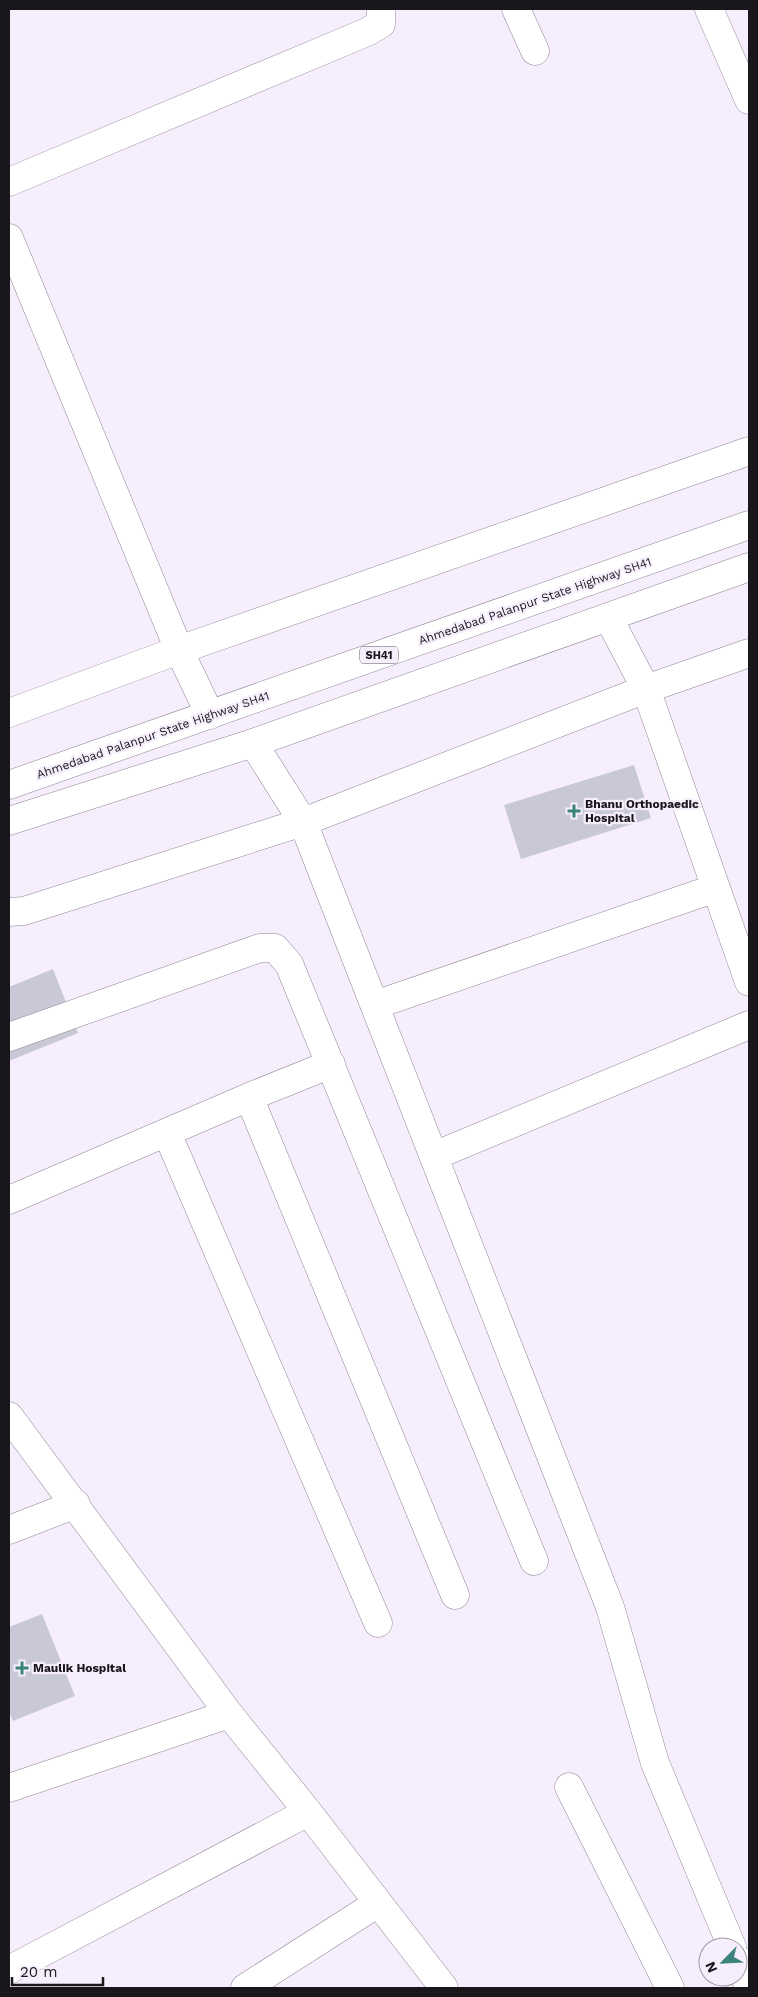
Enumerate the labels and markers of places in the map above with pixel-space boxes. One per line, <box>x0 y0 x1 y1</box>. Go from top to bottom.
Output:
place label: Bhanu Orthopaedic Hospital <box>585 797 699 825</box>
marker: Bhanu Orthopaedic Hospital <box>567 804 581 818</box>
marker: Maulik Hospital <box>15 1661 29 1675</box>
place label: Maulik Hospital <box>33 1661 126 1675</box>

